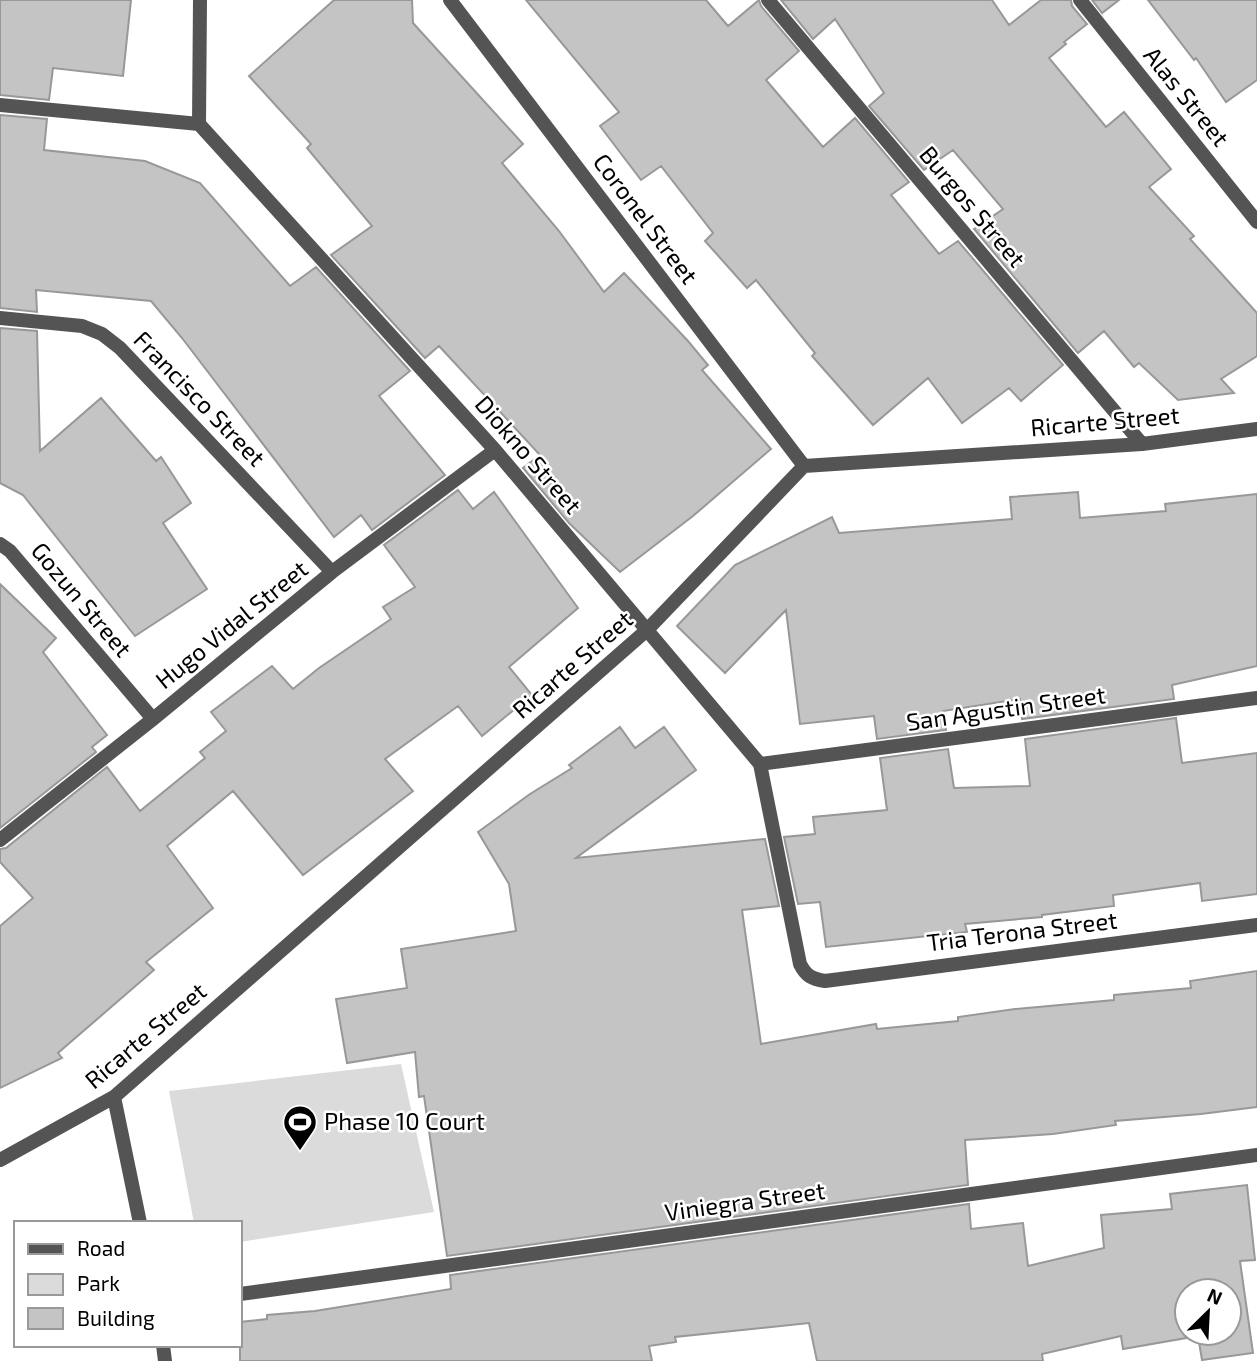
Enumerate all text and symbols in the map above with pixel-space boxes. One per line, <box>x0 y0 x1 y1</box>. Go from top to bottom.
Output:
street label: Alas Street <box>1138 41 1236 152</box>
street label: Burgos Street <box>914 140 1032 273</box>
street label: Coronel Street <box>588 147 705 289</box>
street label: Francisco Street <box>128 324 272 471</box>
street label: Diokno Street <box>470 389 588 519</box>
street label: Ricarte Street <box>1029 400 1181 441</box>
street label: Gozun Street <box>26 536 138 662</box>
street label: Hugo Vidal Street <box>149 554 313 694</box>
street label: Ricarte Street <box>506 604 638 724</box>
street label: San Agustin Street <box>904 679 1107 736</box>
street label: Tria Terona Street <box>925 904 1119 957</box>
street label: Ricarte Street <box>78 976 212 1094</box>
sports icon: Phase 10 Court <box>281 1103 319 1152</box>
place label: Phase 10 Court <box>324 1106 485 1135</box>
street label: Viniegra Street <box>663 1175 827 1226</box>
legend <box>14 1221 242 1347</box>
text: Road <box>77 1235 125 1260</box>
text: Park <box>77 1270 120 1295</box>
north arrow <box>1173 1277 1243 1347</box>
text: N <box>1204 1283 1226 1309</box>
text: Building <box>77 1305 155 1330</box>

